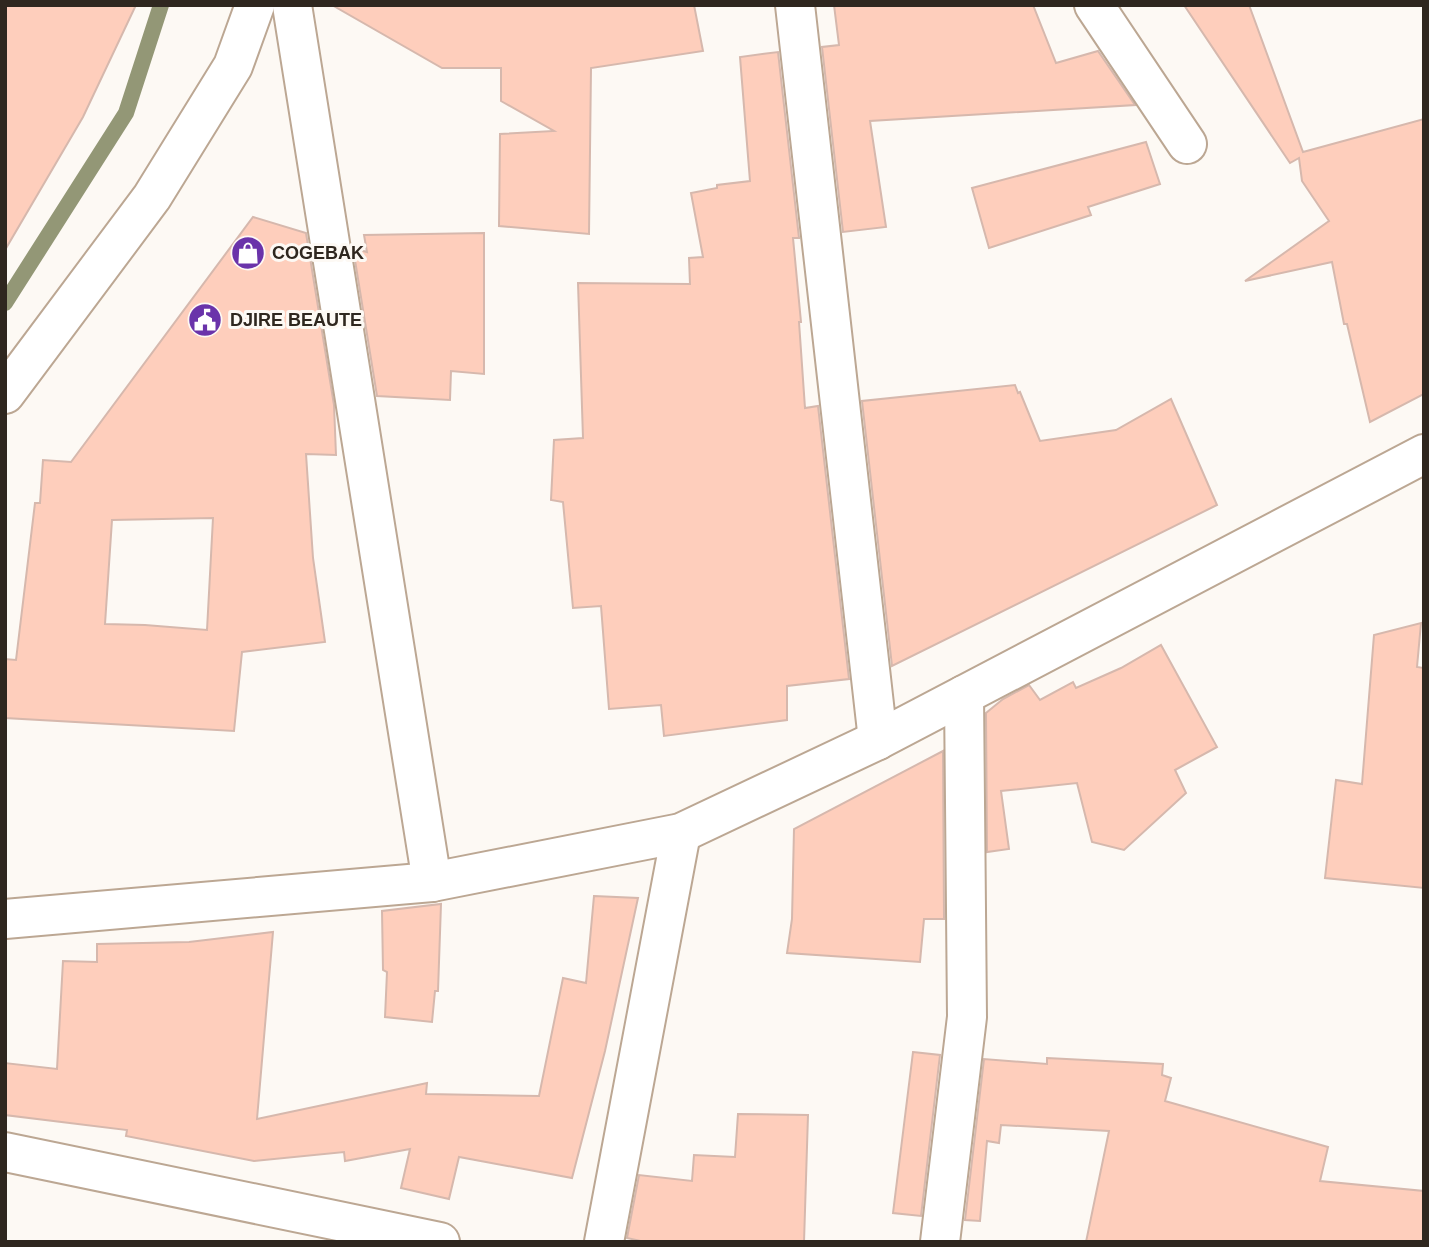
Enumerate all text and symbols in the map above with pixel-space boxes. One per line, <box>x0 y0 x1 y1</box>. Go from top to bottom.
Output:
shop icon: COGEBAK <box>229 234 267 272</box>
place label: COGEBAK <box>272 243 364 263</box>
public building icon: DJIRE BEAUTE <box>186 301 224 339</box>
place label: DJIRE BEAUTE <box>230 310 362 330</box>

